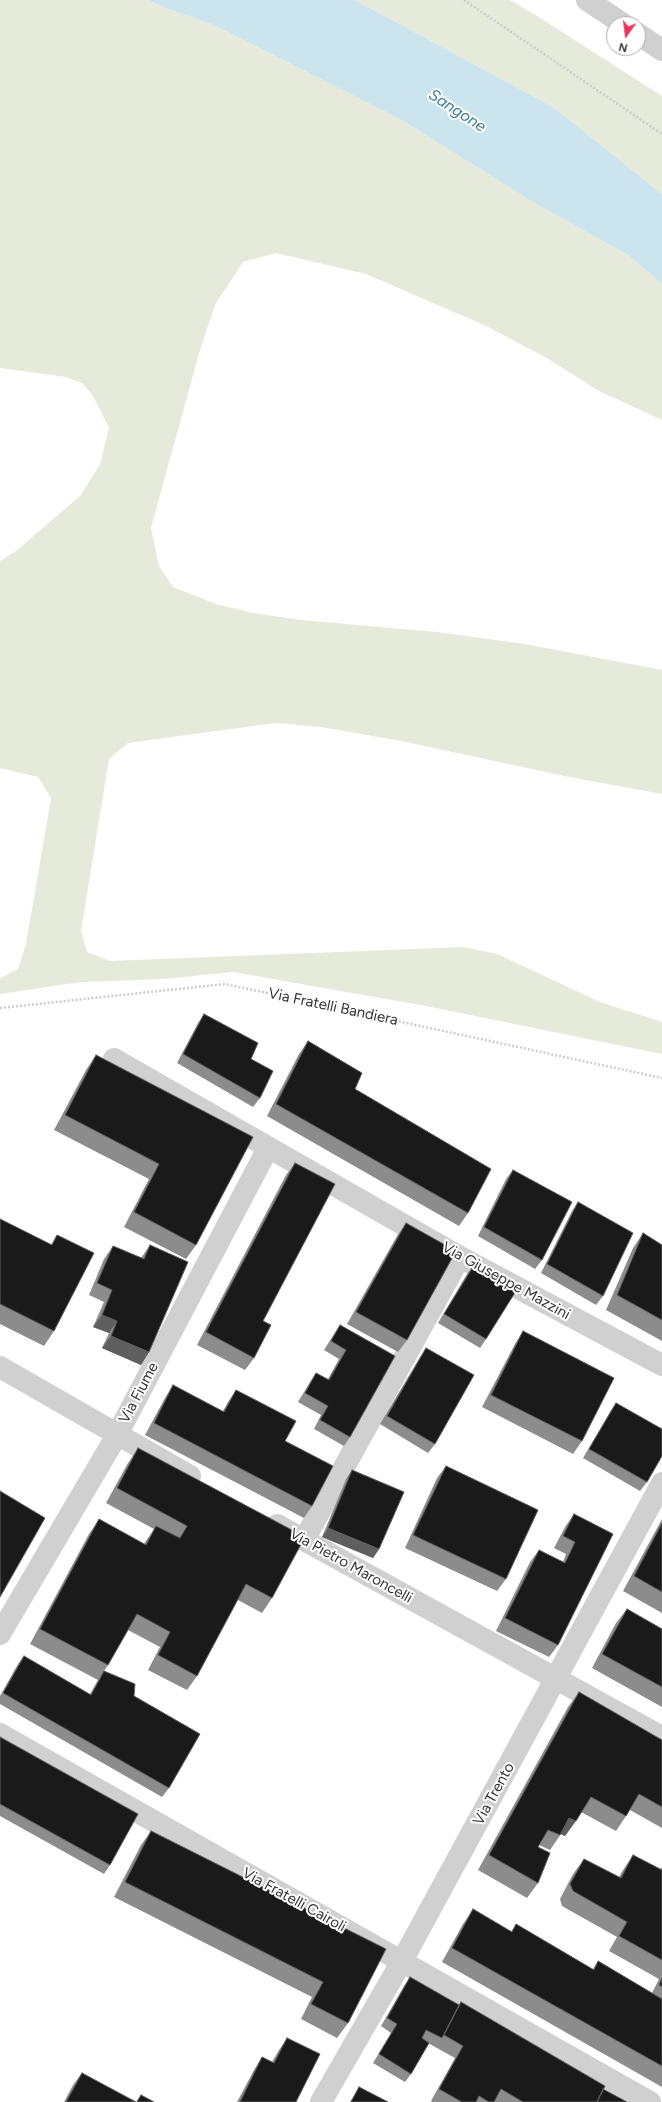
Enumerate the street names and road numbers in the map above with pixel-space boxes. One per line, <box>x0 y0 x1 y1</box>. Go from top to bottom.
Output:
street label: Via Fratelli Bandiera <box>267 984 399 1030</box>
street label: Via Giuseppe Mazzini <box>439 1238 573 1324</box>
street label: Via Fiume <box>116 1360 162 1426</box>
street label: Via Pietro Maroncelli <box>286 1525 416 1607</box>
street label: Via Trento <box>469 1760 519 1828</box>
street label: Via Fratelli Cairoli <box>239 1864 349 1936</box>

